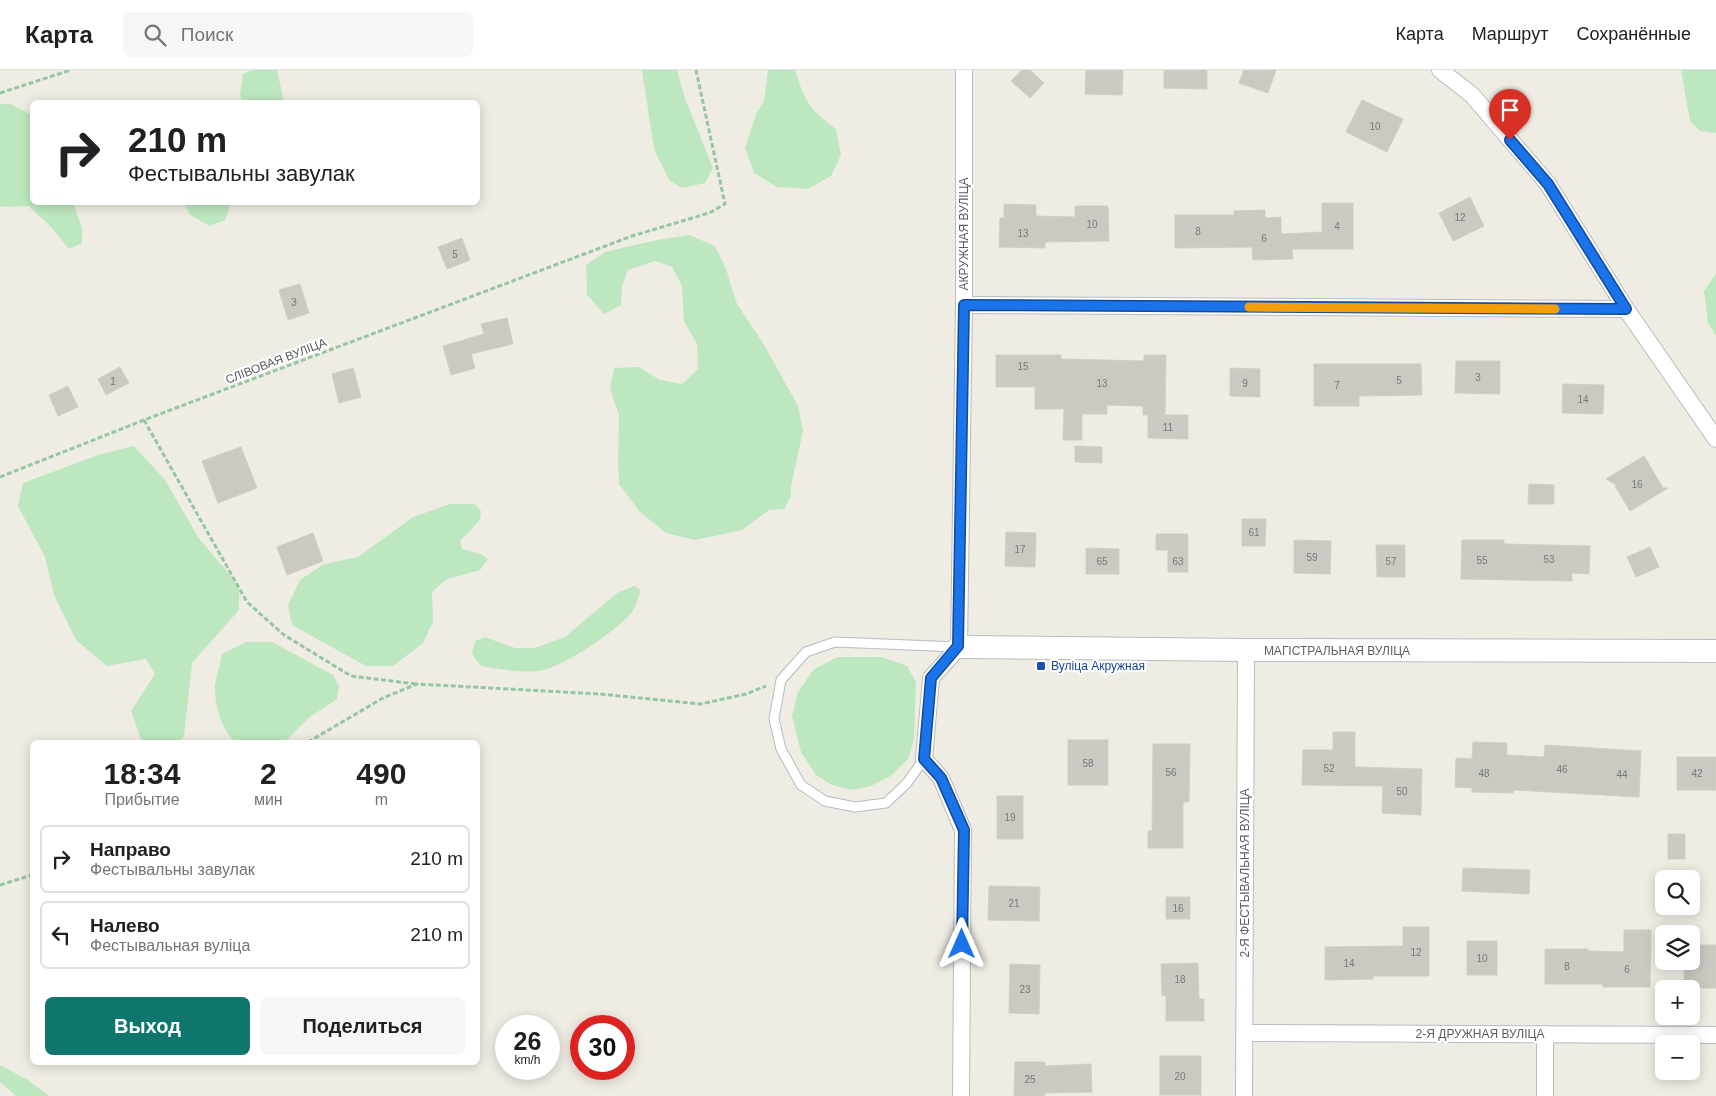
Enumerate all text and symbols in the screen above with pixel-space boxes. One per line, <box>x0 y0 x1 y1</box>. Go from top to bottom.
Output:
search box <box>123 12 473 57</box>
text: Карта <box>25 21 93 48</box>
icon: search <box>141 21 169 49</box>
text: Поиск <box>181 24 233 45</box>
text: Карта <box>1396 24 1444 44</box>
text: Маршрут <box>1472 24 1548 44</box>
text: Сохранённые <box>1576 24 1691 44</box>
pin <box>1489 89 1531 140</box>
icon: arrive <box>1496 96 1524 124</box>
icon: right <box>45 120 110 185</box>
text: 210 m <box>128 120 227 159</box>
house number: 10 <box>1369 121 1381 132</box>
text: Фестывальны завулак <box>128 161 355 186</box>
street label: АКРУЖНАЯ ВУЛІЦА <box>957 177 971 291</box>
house number: 12 <box>1454 212 1466 223</box>
house number: 10 <box>1086 219 1098 230</box>
house number: 4 <box>1334 221 1340 232</box>
house number: 8 <box>1195 226 1201 237</box>
house number: 13 <box>1017 228 1029 239</box>
house number: 6 <box>1261 233 1267 244</box>
house number: 5 <box>452 249 458 260</box>
house number: 3 <box>291 297 297 308</box>
street label: СЛІВОВАЯ ВУЛІЦА <box>224 335 328 387</box>
house number: 15 <box>1017 361 1029 372</box>
house number: 3 <box>1475 372 1481 383</box>
house number: 5 <box>1396 375 1402 386</box>
house number: 1 <box>110 376 116 387</box>
house number: 13 <box>1096 378 1108 389</box>
house number: 9 <box>1242 378 1248 389</box>
house number: 7 <box>1334 380 1340 391</box>
house number: 14 <box>1577 394 1589 405</box>
house number: 11 <box>1163 422 1174 433</box>
house number: 16 <box>1631 479 1643 490</box>
house number: 61 <box>1248 527 1260 538</box>
house number: 17 <box>1014 544 1026 555</box>
house number: 59 <box>1306 552 1318 563</box>
house number: 53 <box>1543 554 1555 565</box>
house number: 55 <box>1476 555 1488 566</box>
house number: 65 <box>1096 556 1108 567</box>
house number: 63 <box>1172 556 1184 567</box>
house number: 57 <box>1385 556 1397 567</box>
street label: МАГІСТРАЛЬНАЯ ВУЛІЦА <box>1264 644 1410 658</box>
place label: Вуліца Акружная <box>1051 659 1145 673</box>
marker: Вуліца Акружная <box>1035 660 1047 672</box>
text: 18:34 <box>104 757 180 790</box>
text: 2 <box>260 757 277 790</box>
text: 490 <box>356 757 406 790</box>
house number: 58 <box>1082 758 1094 769</box>
house number: 52 <box>1323 763 1335 774</box>
house number: 46 <box>1556 764 1568 775</box>
house number: 56 <box>1165 767 1177 778</box>
house number: 48 <box>1478 768 1490 779</box>
house number: 42 <box>1691 768 1703 779</box>
house number: 44 <box>1616 769 1628 780</box>
house number: 50 <box>1396 786 1408 797</box>
street label: 2-Я ФЕСТЫВАЛЬНАЯ ВУЛІЦА <box>1238 788 1252 958</box>
text: Прибытие <box>104 791 180 808</box>
text: мин <box>254 791 283 808</box>
text: m <box>375 791 388 808</box>
house number: 19 <box>1004 812 1016 823</box>
text: Направо <box>90 839 171 860</box>
icon: right <box>47 845 75 873</box>
text: 210 m <box>410 848 463 869</box>
text: Фестывальны завулак <box>90 861 255 878</box>
map controls <box>1655 870 1700 1080</box>
button: search <box>1655 870 1700 915</box>
house number: 21 <box>1008 898 1020 909</box>
house number: 16 <box>1172 903 1184 914</box>
text: Налево <box>90 915 160 936</box>
position arrow <box>935 917 987 969</box>
icon: left <box>47 921 75 949</box>
text: 210 m <box>410 924 463 945</box>
button: layers <box>1655 925 1700 970</box>
text: Фестывальная вуліца <box>90 937 250 954</box>
house number: 12 <box>1410 947 1422 958</box>
house number: 10 <box>1476 953 1488 964</box>
house number: 14 <box>1343 958 1355 969</box>
house number: 8 <box>1564 961 1570 972</box>
house number: 6 <box>1624 964 1630 975</box>
house number: 18 <box>1174 974 1186 985</box>
button: + <box>1655 980 1700 1025</box>
house number: 23 <box>1019 984 1031 995</box>
button: Выход <box>45 997 250 1055</box>
button: Поделиться <box>260 997 465 1055</box>
speed limit sign: 30 <box>570 1015 635 1080</box>
text: 26 <box>514 1027 541 1055</box>
street label: 2-Я ДРУЖНАЯ ВУЛІЦА <box>1416 1027 1544 1041</box>
button: − <box>1655 1035 1700 1080</box>
text: km/h <box>514 1053 541 1067</box>
house number: 20 <box>1174 1071 1186 1082</box>
house number: 25 <box>1024 1074 1036 1085</box>

